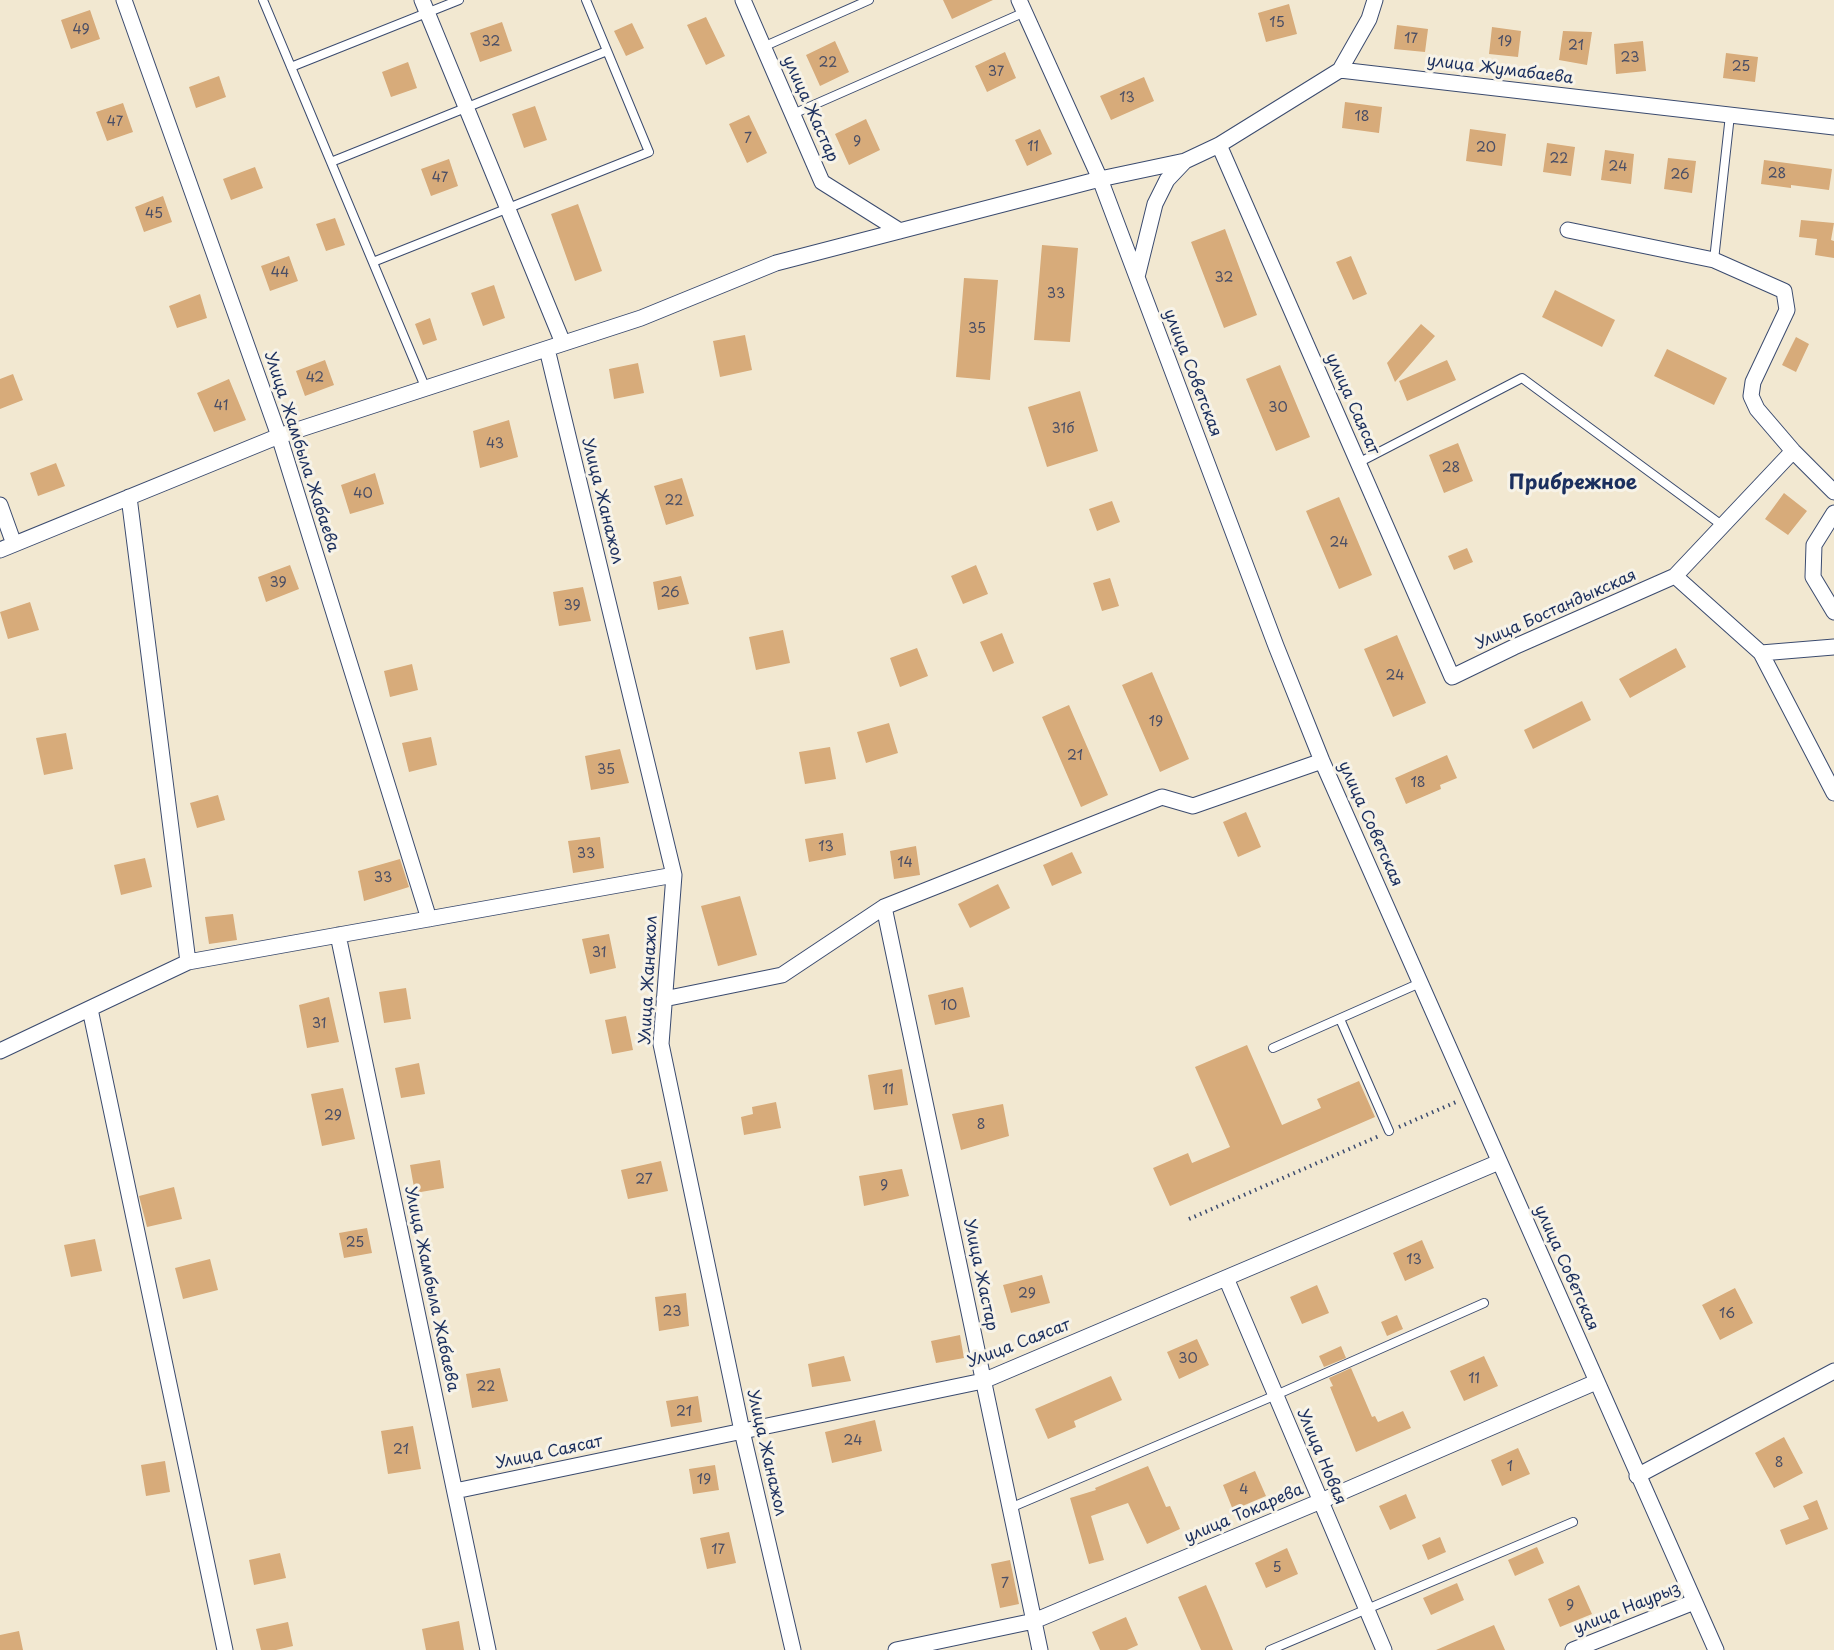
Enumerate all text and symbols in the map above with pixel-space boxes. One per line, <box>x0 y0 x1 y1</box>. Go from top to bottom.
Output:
house number: 15 <box>1269 15 1285 31</box>
house number: 49 <box>72 22 90 38</box>
house number: 17 <box>1404 31 1418 47</box>
house number: 32 <box>482 34 500 50</box>
house number: 19 <box>1498 34 1512 50</box>
house number: 21 <box>1568 38 1584 54</box>
house number: 23 <box>1621 50 1639 66</box>
street label: улица Жумабаева <box>1426 51 1574 89</box>
street label: улица Жастар <box>778 53 842 165</box>
house number: 22 <box>819 55 837 71</box>
house number: 25 <box>1732 59 1750 75</box>
house number: 37 <box>988 64 1004 80</box>
house number: 13 <box>1119 90 1135 106</box>
house number: 18 <box>1354 109 1370 125</box>
house number: 47 <box>107 114 123 130</box>
house number: 7 <box>744 131 752 147</box>
house number: 9 <box>853 134 861 150</box>
house number: 11 <box>1027 139 1039 155</box>
house number: 20 <box>1476 140 1496 156</box>
house number: 22 <box>1550 151 1568 167</box>
house number: 24 <box>1609 159 1627 175</box>
house number: 28 <box>1768 166 1786 182</box>
house number: 26 <box>1670 167 1690 183</box>
house number: 47 <box>432 170 448 186</box>
house number: 45 <box>145 206 163 222</box>
house number: 44 <box>271 265 289 281</box>
house number: 32 <box>1215 270 1233 286</box>
house number: 33 <box>1047 286 1065 302</box>
street label: улица Советская <box>1159 306 1225 440</box>
house number: 35 <box>968 321 986 337</box>
street label: Улица Жамбыла Жабаева <box>260 349 342 555</box>
street label: улица Саясат <box>1321 350 1383 458</box>
house number: 42 <box>306 370 324 386</box>
house number: 41 <box>214 398 228 414</box>
house number: 30 <box>1268 400 1288 416</box>
house number: 31б <box>1052 421 1074 437</box>
house number: 43 <box>486 436 504 452</box>
street label: Улица Жанажол <box>577 436 627 566</box>
house number: 28 <box>1442 460 1460 476</box>
district label: Прибрежное <box>1509 471 1637 495</box>
house number: 40 <box>353 486 373 502</box>
house number: 22 <box>665 493 683 509</box>
house number: 24 <box>1330 535 1348 551</box>
street label: Улица Бостандыкская <box>1472 566 1640 654</box>
house number: 39 <box>269 575 287 591</box>
house number: 26 <box>660 585 680 601</box>
house number: 39 <box>563 598 581 614</box>
house number: 24 <box>1386 668 1404 684</box>
house number: 19 <box>1149 714 1163 730</box>
house number: 21 <box>1067 748 1083 764</box>
street label: улица Советская <box>1334 758 1406 890</box>
house number: 35 <box>597 762 615 778</box>
house number: 18 <box>1410 775 1426 791</box>
house number: 13 <box>818 839 834 855</box>
house number: 33 <box>577 846 595 862</box>
house number: 14 <box>897 855 913 871</box>
house number: 33 <box>374 870 392 886</box>
street label: Улица Жанажол <box>636 915 662 1045</box>
house number: 31 <box>592 945 606 961</box>
house number: 10 <box>941 998 957 1014</box>
house number: 31 <box>312 1016 326 1032</box>
house number: 11 <box>882 1082 894 1098</box>
house number: 29 <box>324 1108 342 1124</box>
house number: 8 <box>977 1117 985 1133</box>
house number: 27 <box>635 1172 653 1188</box>
house number: 9 <box>880 1178 888 1194</box>
street label: Улица Жамбыла Жабаева <box>400 1185 462 1393</box>
street label: улица Советская <box>1530 1202 1602 1334</box>
street label: Улица Жастар <box>959 1217 1001 1333</box>
house number: 25 <box>346 1235 364 1251</box>
house number: 13 <box>1406 1252 1422 1268</box>
house number: 29 <box>1018 1286 1036 1302</box>
house number: 23 <box>663 1304 681 1320</box>
house number: 16 <box>1719 1306 1735 1322</box>
street label: Улица Саясат <box>965 1316 1073 1372</box>
house number: 30 <box>1178 1351 1198 1367</box>
house number: 11 <box>1468 1371 1480 1387</box>
house number: 22 <box>477 1379 495 1395</box>
street label: Улица Жанажол <box>742 1388 790 1518</box>
house number: 21 <box>676 1404 692 1420</box>
street label: Улица Новая <box>1292 1406 1350 1508</box>
street label: Улица Саясат <box>494 1432 604 1474</box>
house number: 24 <box>844 1433 862 1449</box>
house number: 21 <box>393 1442 409 1458</box>
house number: 8 <box>1775 1455 1783 1471</box>
house number: 1 <box>1507 1459 1513 1475</box>
house number: 19 <box>697 1472 711 1488</box>
street label: улица Токарева <box>1182 1480 1306 1548</box>
house number: 4 <box>1239 1482 1249 1498</box>
house number: 17 <box>711 1542 725 1558</box>
house number: 5 <box>1272 1560 1282 1576</box>
house number: 7 <box>1001 1576 1009 1592</box>
street label: улица Наурыз <box>1571 1579 1683 1639</box>
house number: 9 <box>1566 1598 1574 1614</box>

